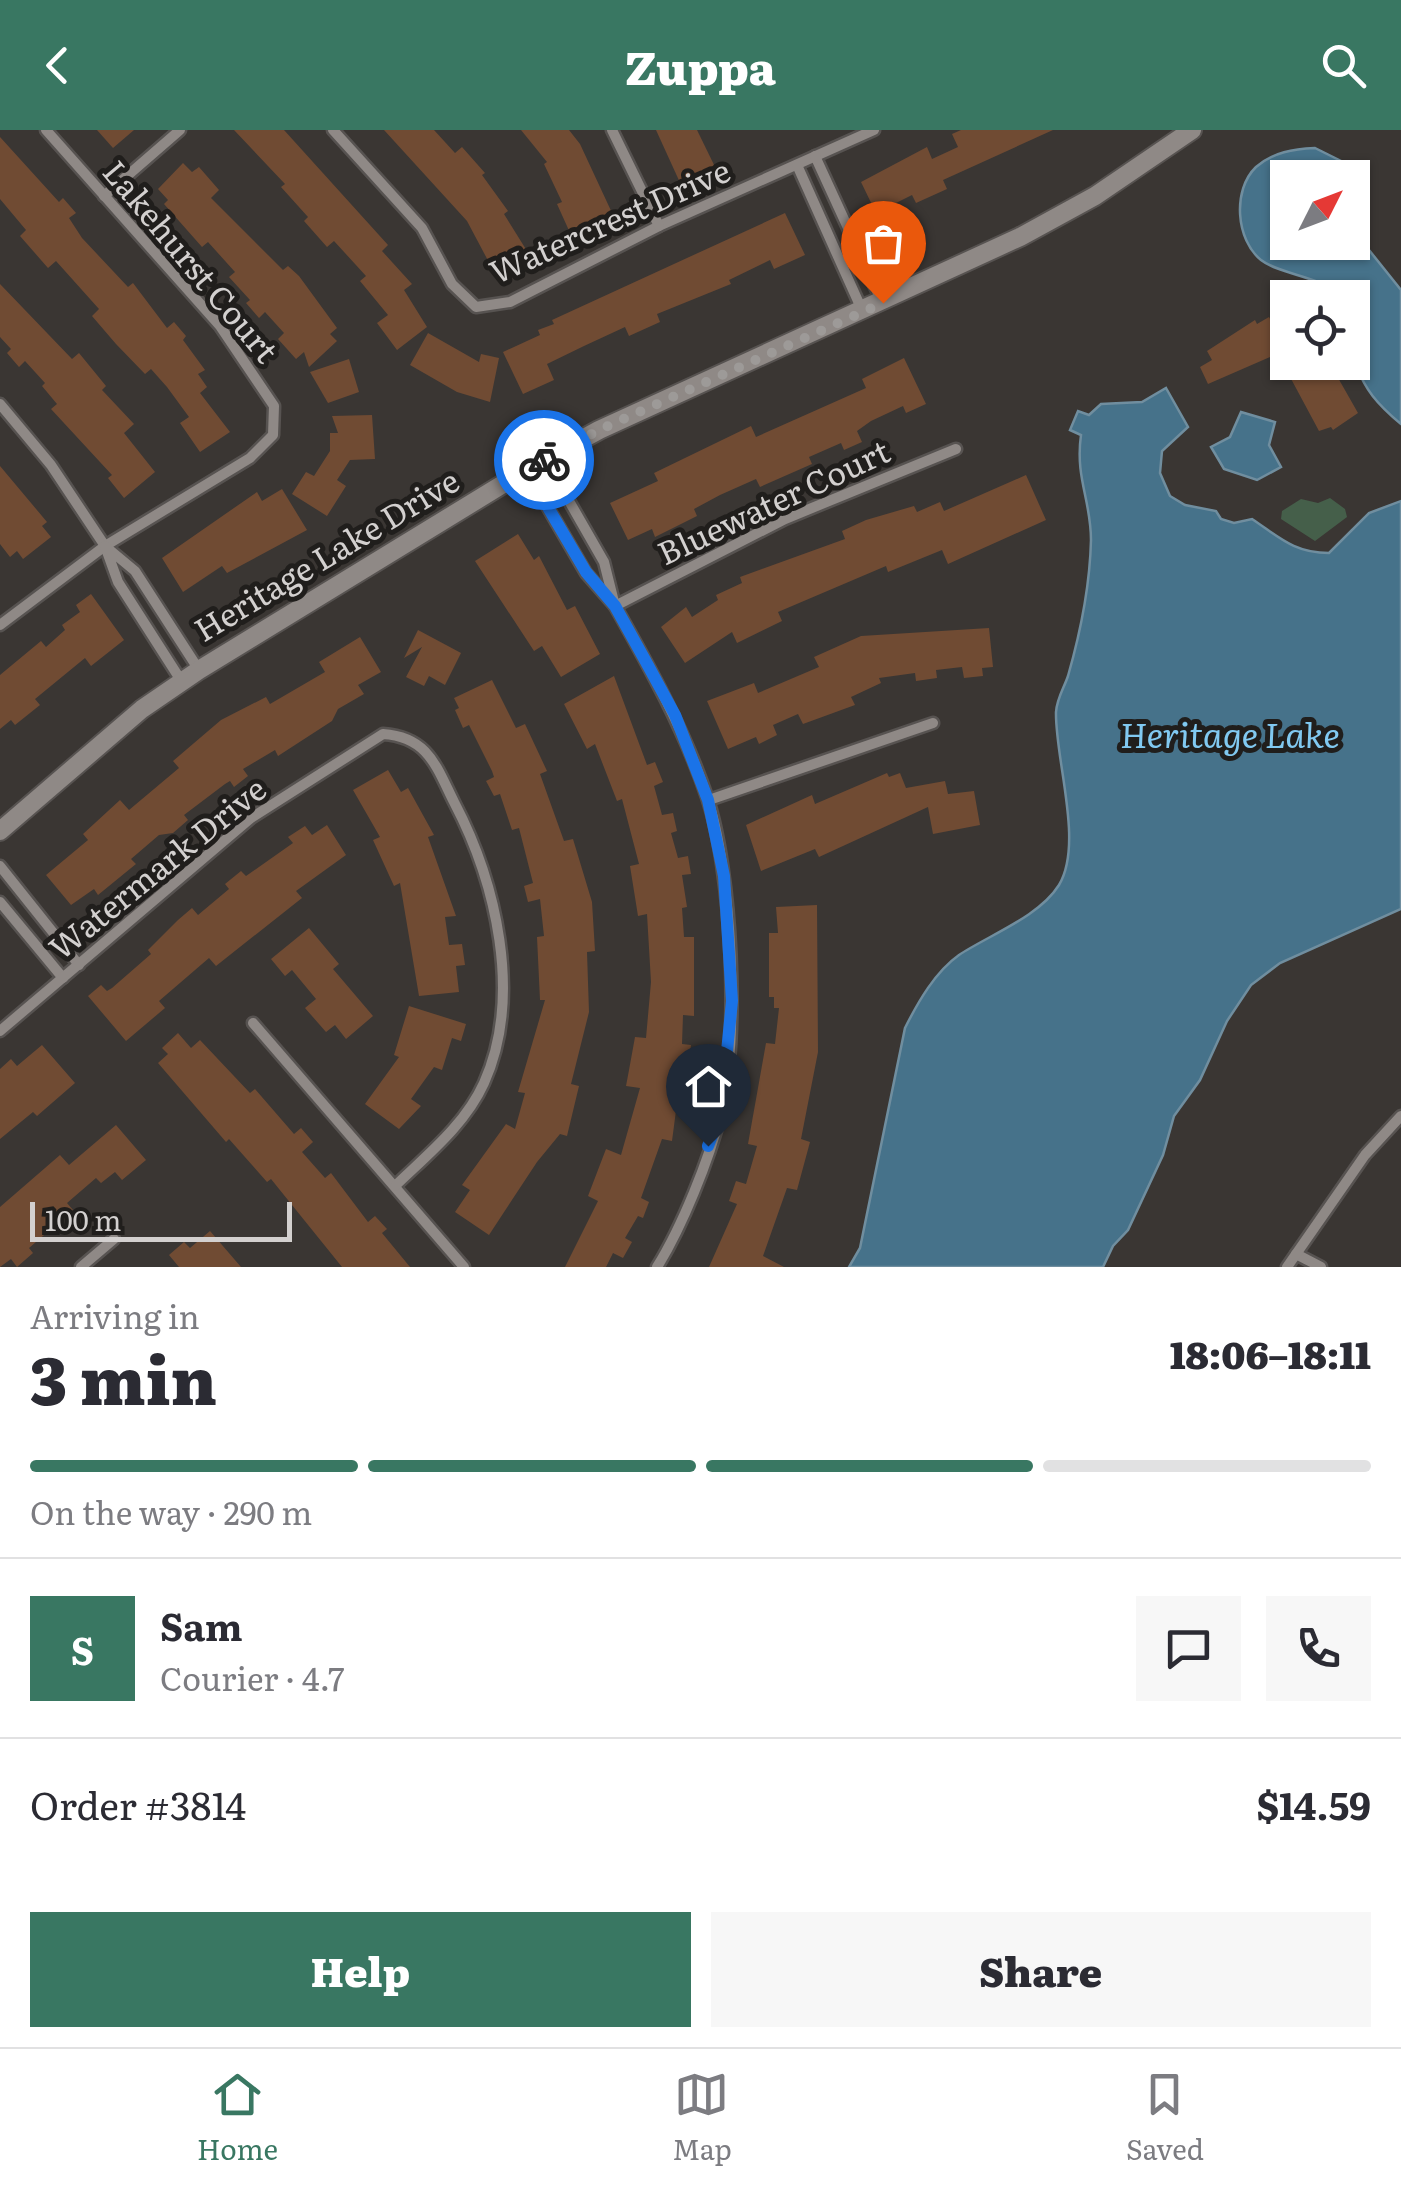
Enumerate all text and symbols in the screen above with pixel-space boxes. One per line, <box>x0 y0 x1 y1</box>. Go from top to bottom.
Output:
text: Zuppa <box>625 32 776 99</box>
icon: back <box>30 38 85 93</box>
icon: search <box>1316 38 1371 93</box>
street label: Watercrest Drive <box>481 145 737 294</box>
street label: Lakehurst Court <box>93 148 292 372</box>
north arrow <box>1270 160 1370 260</box>
map controls <box>1270 160 1370 380</box>
pin <box>841 201 926 304</box>
icon: bag <box>856 216 911 271</box>
button: locate <box>1270 280 1370 380</box>
courier <box>494 410 594 510</box>
street label: Bluewater Court <box>649 425 897 575</box>
icon: bike <box>517 433 572 488</box>
street label: Heritage Lake Drive <box>184 455 467 652</box>
water label: Heritage Lake <box>1120 707 1340 759</box>
street label: Watermark Drive <box>37 764 275 969</box>
pin <box>666 1044 751 1147</box>
icon: home <box>681 1059 736 1114</box>
scale bar <box>30 1197 292 1242</box>
text: 100 m <box>45 1198 122 1240</box>
text: Arriving in <box>30 1291 200 1339</box>
text: 18:06–18:11 <box>1170 1324 1371 1381</box>
text: 3 min <box>30 1328 217 1425</box>
text: On the way · 290 m <box>30 1487 312 1535</box>
text: Sam <box>160 1596 243 1653</box>
button: chat <box>1136 1596 1241 1701</box>
button: phone <box>1266 1596 1371 1701</box>
text: S <box>71 1620 94 1677</box>
text: Courier · 4.7 <box>160 1653 345 1701</box>
text: Order #3814 <box>30 1775 246 1832</box>
text: $14.59 <box>1256 1775 1371 1832</box>
button: Help <box>30 1912 691 2027</box>
button: Share <box>711 1912 1371 2027</box>
tab: Home <box>197 2067 278 2169</box>
tab: Map <box>672 2067 732 2169</box>
tab: Saved <box>1126 2067 1204 2169</box>

